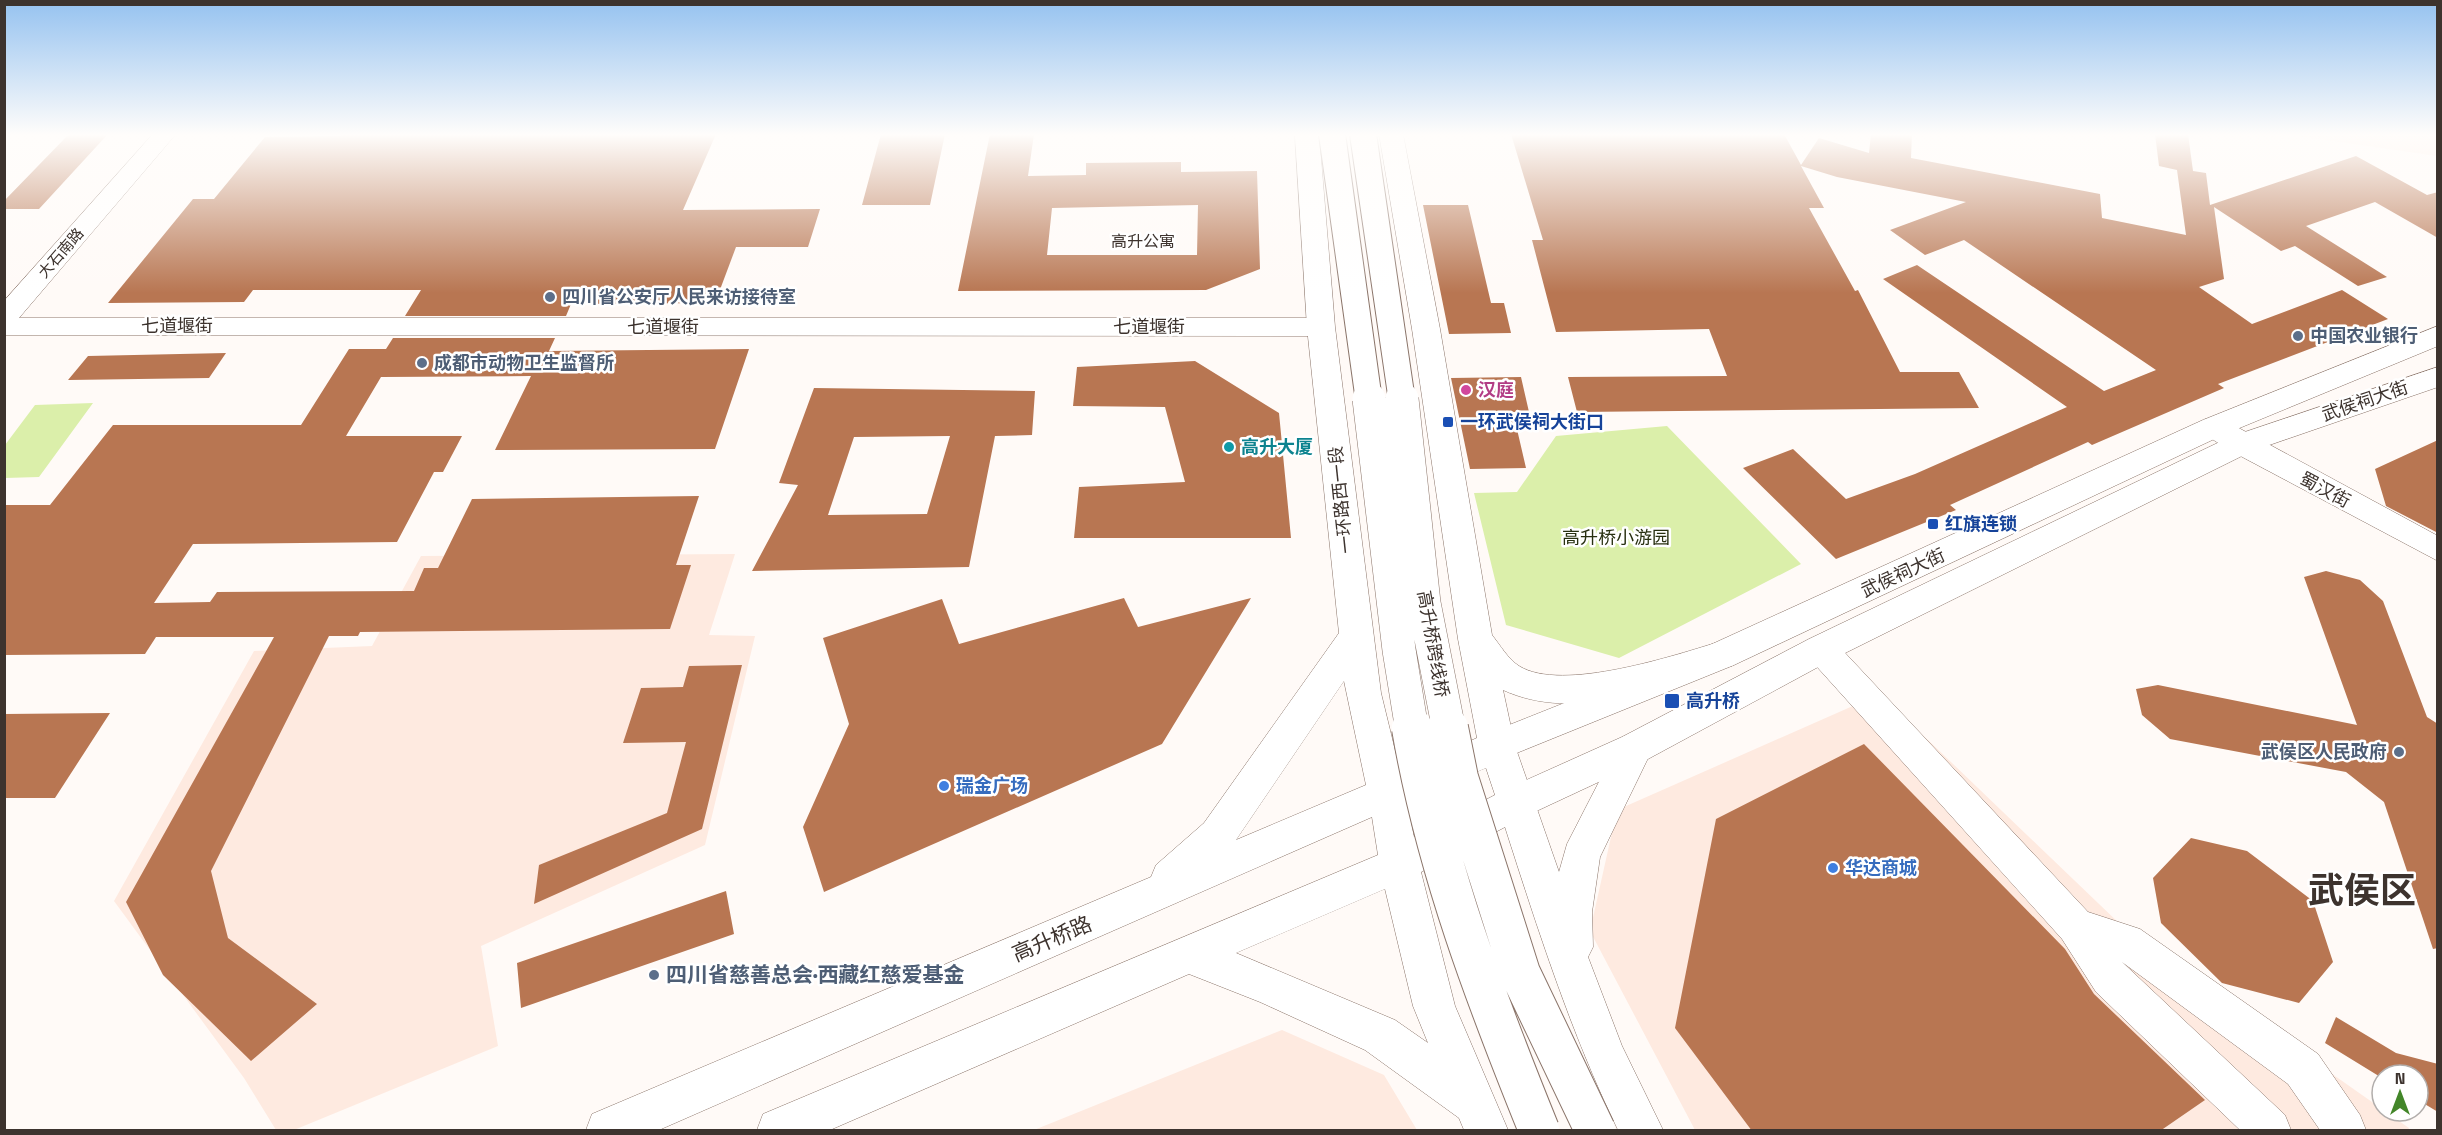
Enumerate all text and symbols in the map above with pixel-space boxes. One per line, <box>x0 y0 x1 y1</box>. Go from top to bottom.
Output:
street label: 大石南路 <box>34 224 87 282</box>
district label: 高升公寓 <box>1111 231 1175 252</box>
place label: 四川省公安厅人民来访接待室 <box>562 285 796 308</box>
marker: 四川省公安厅人民来访接待室 <box>543 290 557 304</box>
street label: 七道堰街 <box>141 314 213 337</box>
street label: 七道堰街 <box>627 315 699 338</box>
street label: 七道堰街 <box>1113 315 1185 338</box>
place label: 中国农业银行 <box>2310 324 2418 347</box>
marker: 中国农业银行 <box>2291 329 2305 343</box>
place label: 成都市动物卫生监督所 <box>434 351 614 374</box>
marker: 成都市动物卫生监督所 <box>415 356 429 370</box>
street label: 武侯祠大街 <box>2319 375 2411 426</box>
place label: 汉庭 <box>1478 378 1514 401</box>
marker: 汉庭 <box>1459 383 1473 397</box>
place label: 一环武侯祠大街口 <box>1460 410 1604 433</box>
marker: 一环武侯祠大街口 <box>1441 415 1455 429</box>
place label: 高升大厦 <box>1241 435 1313 458</box>
marker: 高升大厦 <box>1222 440 1236 454</box>
street label: 一环路西一段 <box>1323 445 1358 555</box>
street label: 蜀汉街 <box>2296 467 2354 512</box>
place label: 红旗连锁 <box>1945 512 2017 535</box>
marker: 红旗连锁 <box>1926 517 1940 531</box>
park label: 高升桥小游园 <box>1562 526 1670 549</box>
street label: 武侯祠大街 <box>1857 543 1948 602</box>
street label: 高升桥跨线桥 <box>1413 589 1454 699</box>
place label: 高升桥 <box>1686 689 1740 712</box>
marker: 高升桥 <box>1663 692 1681 710</box>
place label: 武侯区人民政府 <box>2261 740 2387 763</box>
marker: 武侯区人民政府 <box>2392 745 2406 759</box>
place label: 瑞金广场 <box>956 774 1028 797</box>
marker: 瑞金广场 <box>937 779 951 793</box>
place label: 华达商城 <box>1845 856 1917 879</box>
marker: 华达商城 <box>1826 861 1840 875</box>
district label: 武侯区 <box>2308 868 2416 914</box>
street label: 高升桥路 <box>1008 910 1096 967</box>
place label: 四川省慈善总会·西藏红慈爱基金 <box>666 961 965 988</box>
marker: 四川省慈善总会·西藏红慈爱基金 <box>647 968 661 982</box>
north arrow <box>2370 1063 2430 1123</box>
text: N <box>2395 1068 2405 1089</box>

